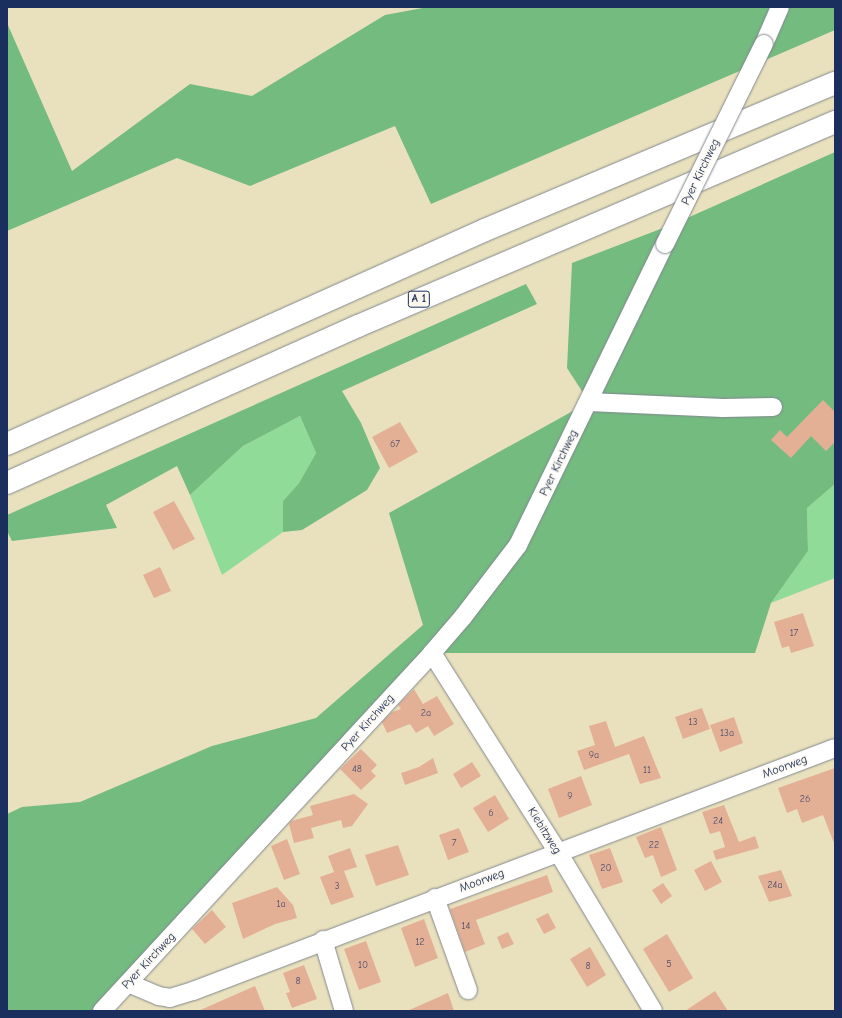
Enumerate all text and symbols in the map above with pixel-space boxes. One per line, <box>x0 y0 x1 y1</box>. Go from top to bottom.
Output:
street label: Pyer Kirchweg <box>679 136 723 208</box>
road number: A 1 <box>407 290 431 308</box>
street label: Pyer Kirchweg <box>537 427 581 499</box>
house number: 67 <box>390 439 400 451</box>
house number: 17 <box>790 628 798 640</box>
street label: Pyer Kirchweg <box>339 691 397 755</box>
house number: 2a <box>421 708 431 720</box>
house number: 13 <box>688 717 698 729</box>
house number: 13a <box>720 728 734 740</box>
house number: 9a <box>589 750 599 762</box>
street label: Moorweg <box>761 752 809 782</box>
house number: 48 <box>352 764 362 776</box>
house number: 11 <box>643 765 651 777</box>
house number: 9 <box>567 791 573 803</box>
house number: 26 <box>800 794 810 806</box>
street label: Kiebitzweg <box>524 805 564 857</box>
house number: 6 <box>488 808 494 820</box>
house number: 24 <box>713 816 723 828</box>
house number: 7 <box>452 838 456 850</box>
house number: 22 <box>649 840 659 852</box>
house number: 20 <box>600 863 612 875</box>
street label: Moorweg <box>458 866 506 896</box>
house number: 24a <box>767 880 783 892</box>
house number: 3 <box>334 881 340 893</box>
house number: 1a <box>276 899 286 911</box>
house number: 14 <box>462 921 470 933</box>
street label: Pyer Kirchweg <box>119 930 179 992</box>
house number: 12 <box>415 937 425 949</box>
house number: 5 <box>666 959 672 971</box>
house number: 10 <box>358 960 368 972</box>
house number: 8 <box>585 961 591 973</box>
house number: 8 <box>295 976 301 988</box>

